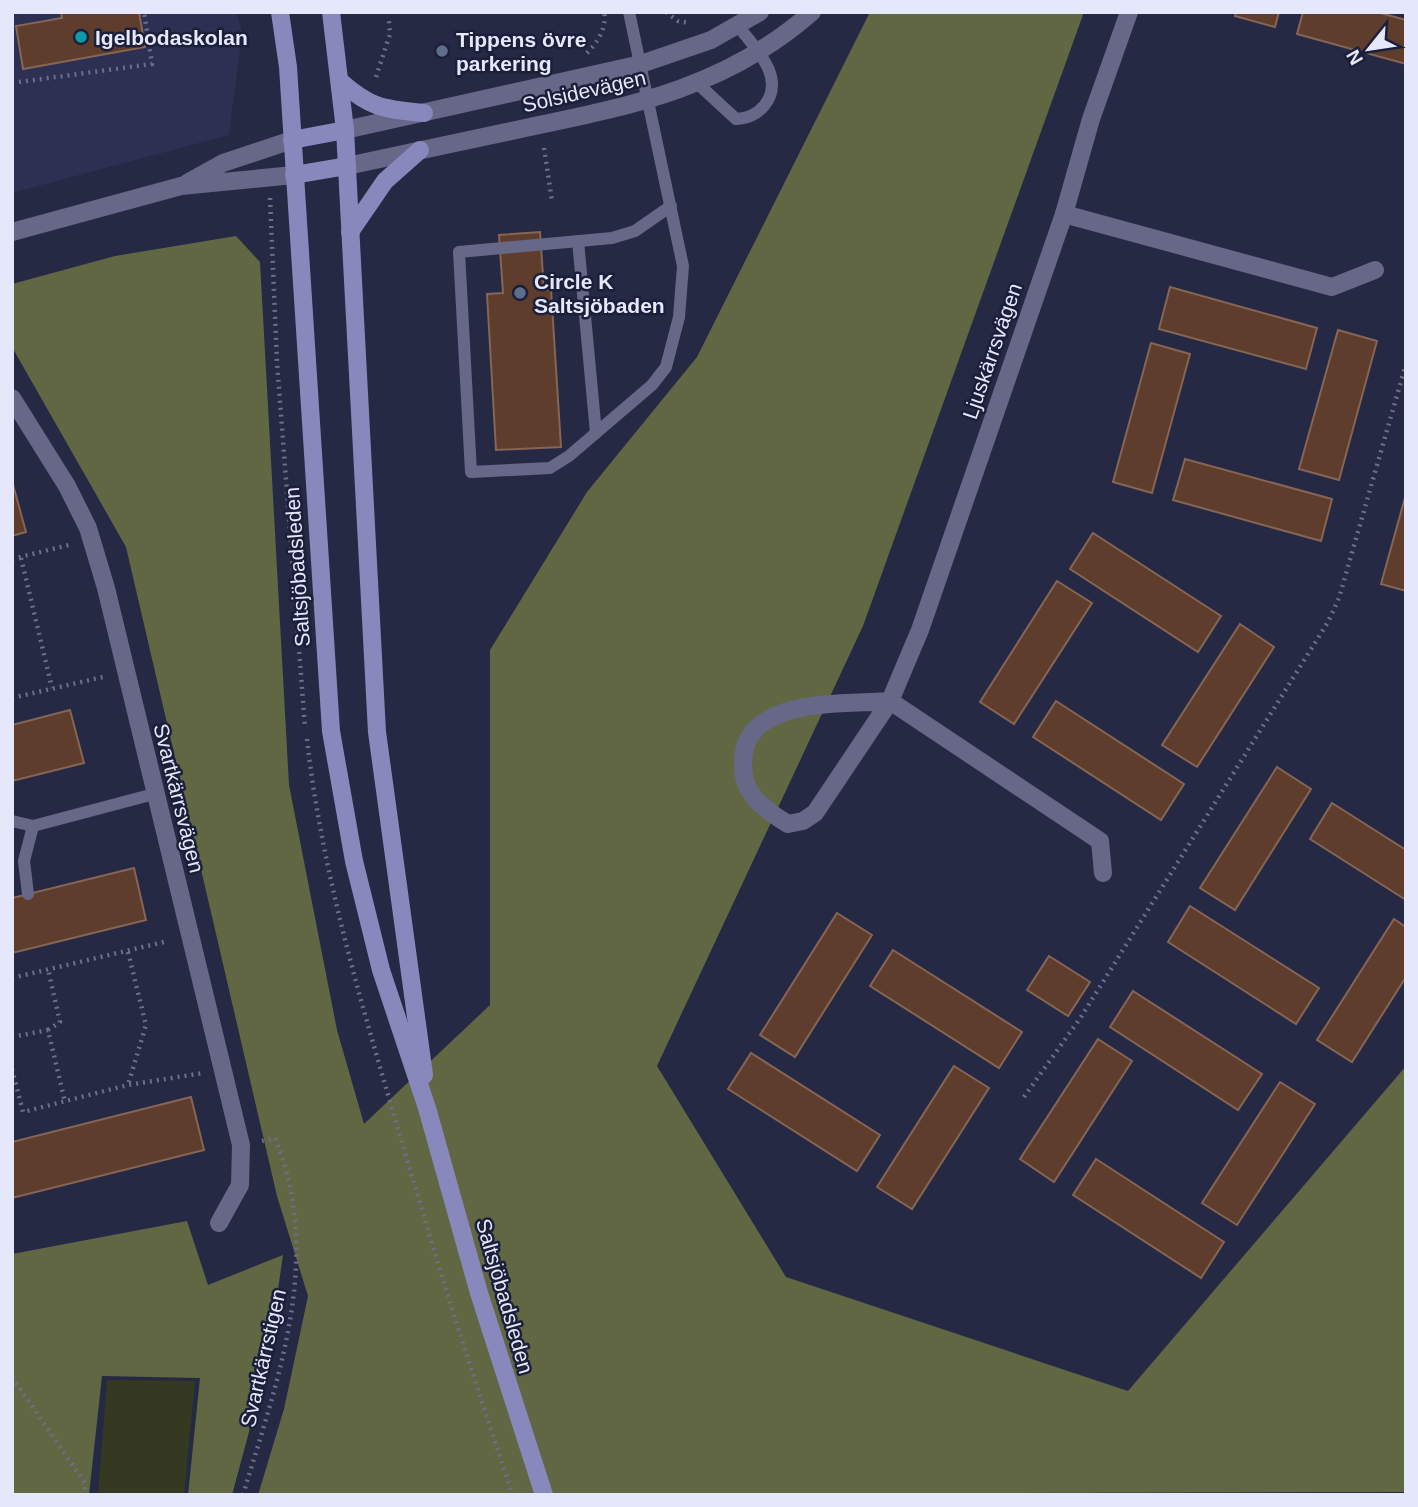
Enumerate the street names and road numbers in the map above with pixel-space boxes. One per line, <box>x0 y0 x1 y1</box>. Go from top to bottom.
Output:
street label: Solsidevägen <box>520 66 648 116</box>
street label: Ljuskärrsvägen <box>958 280 1026 422</box>
street label: Saltsjöbadsleden <box>280 486 314 648</box>
street label: Svartkärrsvägen <box>149 721 209 875</box>
street label: Saltsjöbadsleden <box>472 1216 538 1376</box>
street label: Svartkärrstigen <box>236 1287 290 1429</box>

